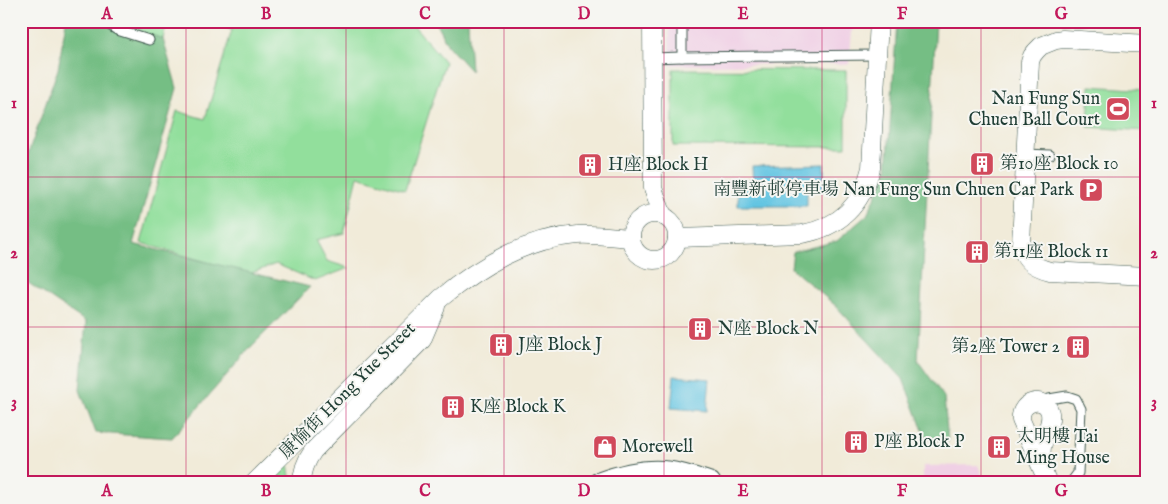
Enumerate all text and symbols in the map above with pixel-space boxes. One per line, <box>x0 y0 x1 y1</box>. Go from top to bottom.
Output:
text: A <box>101 5 114 25</box>
text: B <box>261 5 272 25</box>
text: C <box>419 5 431 25</box>
text: D <box>578 5 591 25</box>
text: E <box>737 5 749 25</box>
text: F <box>897 5 908 25</box>
text: G <box>1055 5 1068 25</box>
place label: Nan Fung Sun Chuen Ball Court <box>968 88 1100 132</box>
text: 1 <box>11 94 17 114</box>
text: 1 <box>1151 94 1157 114</box>
sports icon: Nan Fung Sun Chuen Ball Court <box>1105 96 1131 122</box>
building icon: 第10座 Block 10 <box>969 151 995 177</box>
building icon: H座 Block H <box>577 152 603 178</box>
place label: 第10座 Block 10 <box>1000 153 1119 176</box>
place label: H座 Block H <box>608 154 709 177</box>
parking icon: 南豐新邨停車場 Nan Fung Sun Chuen Car Park <box>1078 177 1104 203</box>
place label: 南豐新邨停車場 Nan Fung Sun Chuen Car Park <box>713 179 1074 202</box>
building icon: 第11座 Block 11 <box>964 239 990 265</box>
place label: 第11座 Block 11 <box>994 241 1108 264</box>
text: 2 <box>10 244 18 264</box>
text: 2 <box>1150 244 1158 264</box>
building icon: N座 Block N <box>687 316 713 342</box>
street label: 康愉街 Hong Yue Street <box>275 318 421 464</box>
place label: N座 Block N <box>718 318 819 341</box>
building icon: J座 Block J <box>488 332 514 358</box>
place label: J座 Block J <box>516 334 603 357</box>
building icon: 第2座 Tower 2 <box>1065 334 1091 360</box>
place label: 第2座 Tower 2 <box>952 336 1060 359</box>
text: 3 <box>11 393 17 413</box>
text: 3 <box>1151 393 1157 413</box>
building icon: K座 Block K <box>440 394 466 420</box>
place label: K座 Block K <box>470 396 567 419</box>
place label: 太明樓 Tai Ming House <box>1016 426 1110 470</box>
building icon: P座 Block P <box>843 429 869 455</box>
place label: P座 Block P <box>874 431 964 454</box>
shop icon: Morewell <box>592 434 618 460</box>
building icon: 太明樓 Tai Ming House <box>986 434 1012 460</box>
place label: Morewell <box>622 436 693 459</box>
text: A <box>101 482 114 502</box>
text: B <box>261 482 272 502</box>
text: C <box>419 482 431 502</box>
text: D <box>578 482 591 502</box>
text: E <box>737 482 749 502</box>
text: F <box>897 482 908 502</box>
text: G <box>1055 482 1068 502</box>

